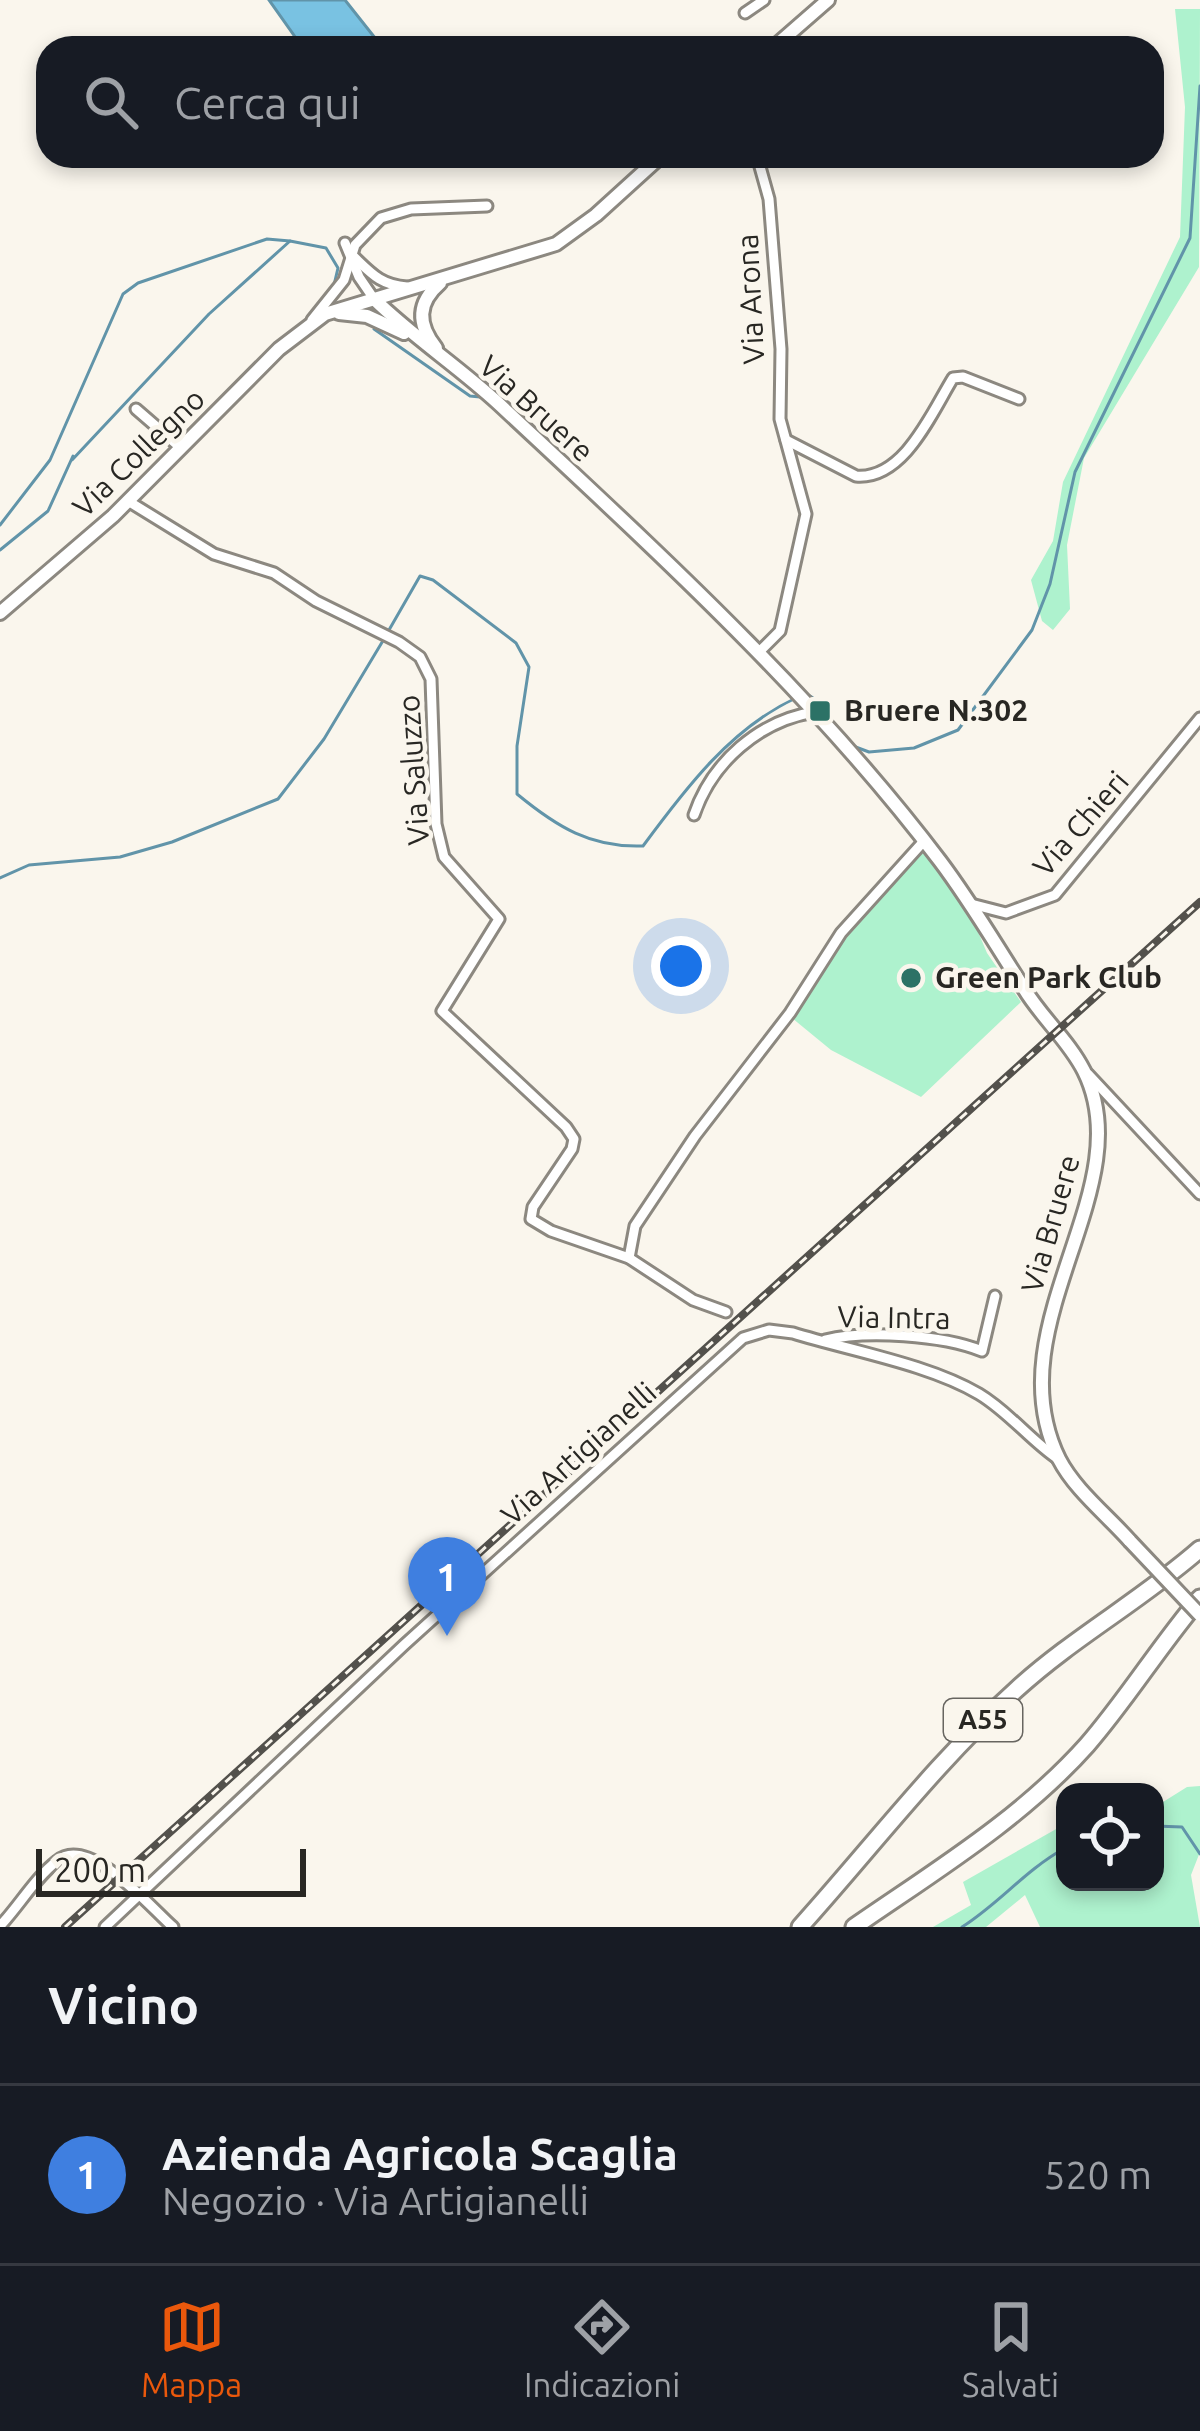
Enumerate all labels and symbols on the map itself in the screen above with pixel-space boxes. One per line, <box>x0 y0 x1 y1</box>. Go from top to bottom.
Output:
street label: Via Arona <box>730 233 770 365</box>
street label: Via Bruere <box>473 348 601 468</box>
street label: Via Collegno <box>65 381 211 523</box>
place label: Bruere N.302 <box>844 693 1028 727</box>
street label: Via Saluzzo <box>391 694 435 846</box>
marker: Bruere N.302 <box>807 698 833 724</box>
street label: Via Chieri <box>1026 764 1135 883</box>
your location <box>651 936 711 996</box>
place label: Green Park Club <box>935 960 1162 994</box>
marker: Green Park Club <box>898 965 924 991</box>
street label: Via Bruere <box>1014 1151 1086 1296</box>
street label: Via Intra <box>837 1299 951 1335</box>
street label: Via Artigianelli <box>494 1375 663 1532</box>
pin: 1 <box>408 1537 486 1636</box>
road number: A55 <box>944 1699 1022 1741</box>
scale bar <box>36 1843 306 1896</box>

